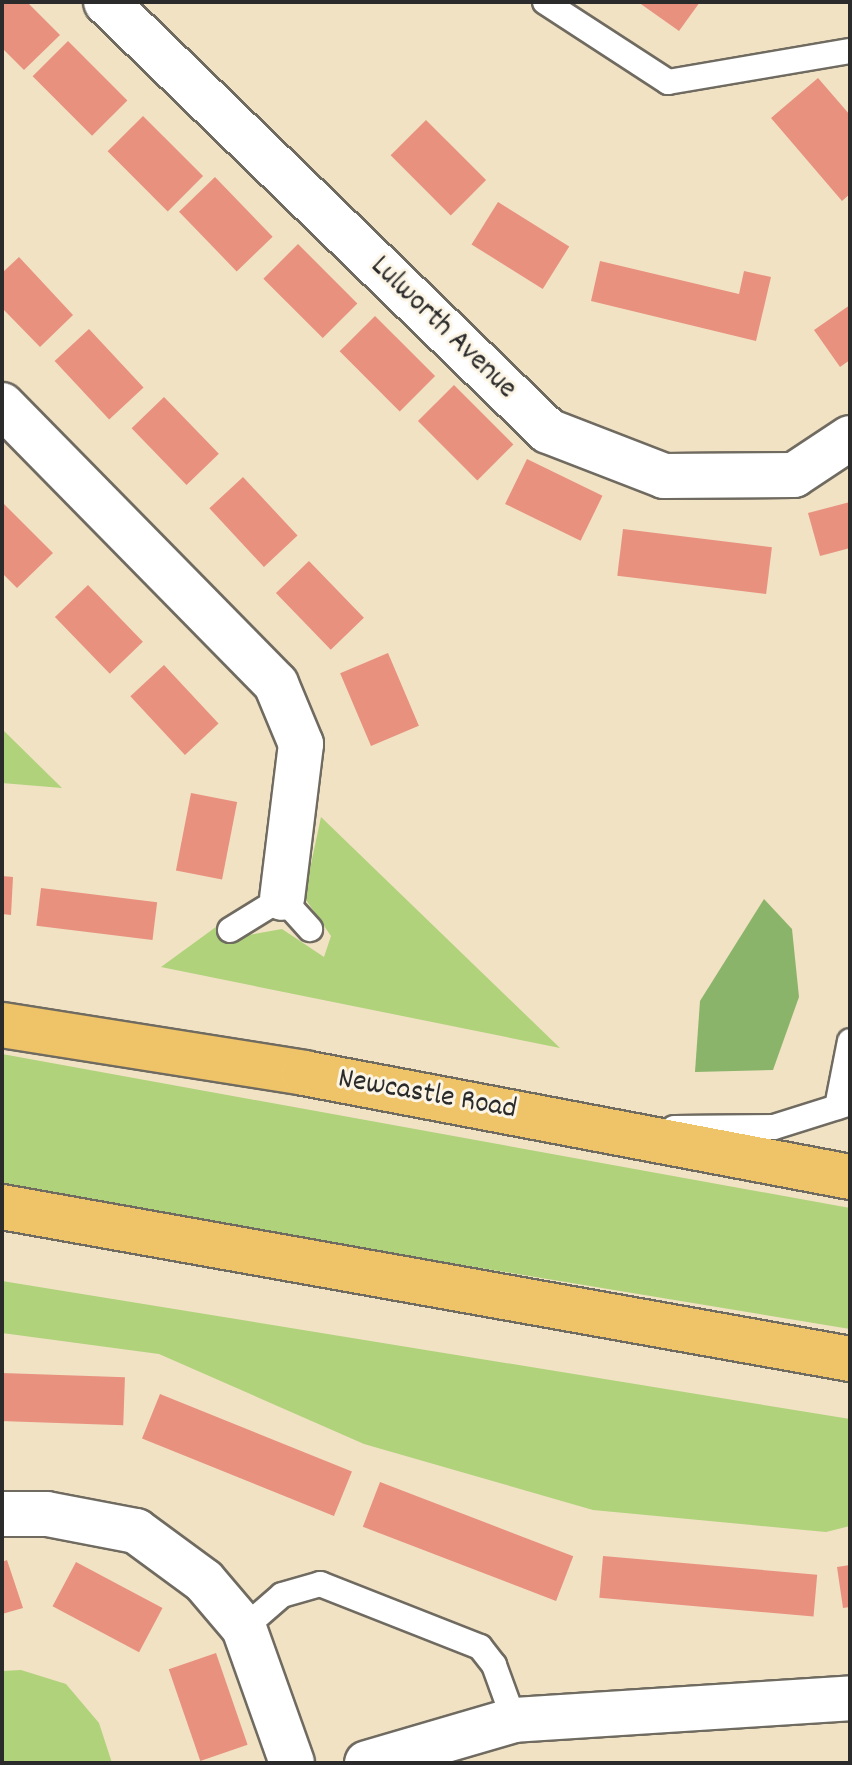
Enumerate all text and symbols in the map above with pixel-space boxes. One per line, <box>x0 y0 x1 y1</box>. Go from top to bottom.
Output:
street label: Lulworth Avenue <box>361 250 523 408</box>
street label: Newcastle Road <box>335 1063 519 1129</box>

